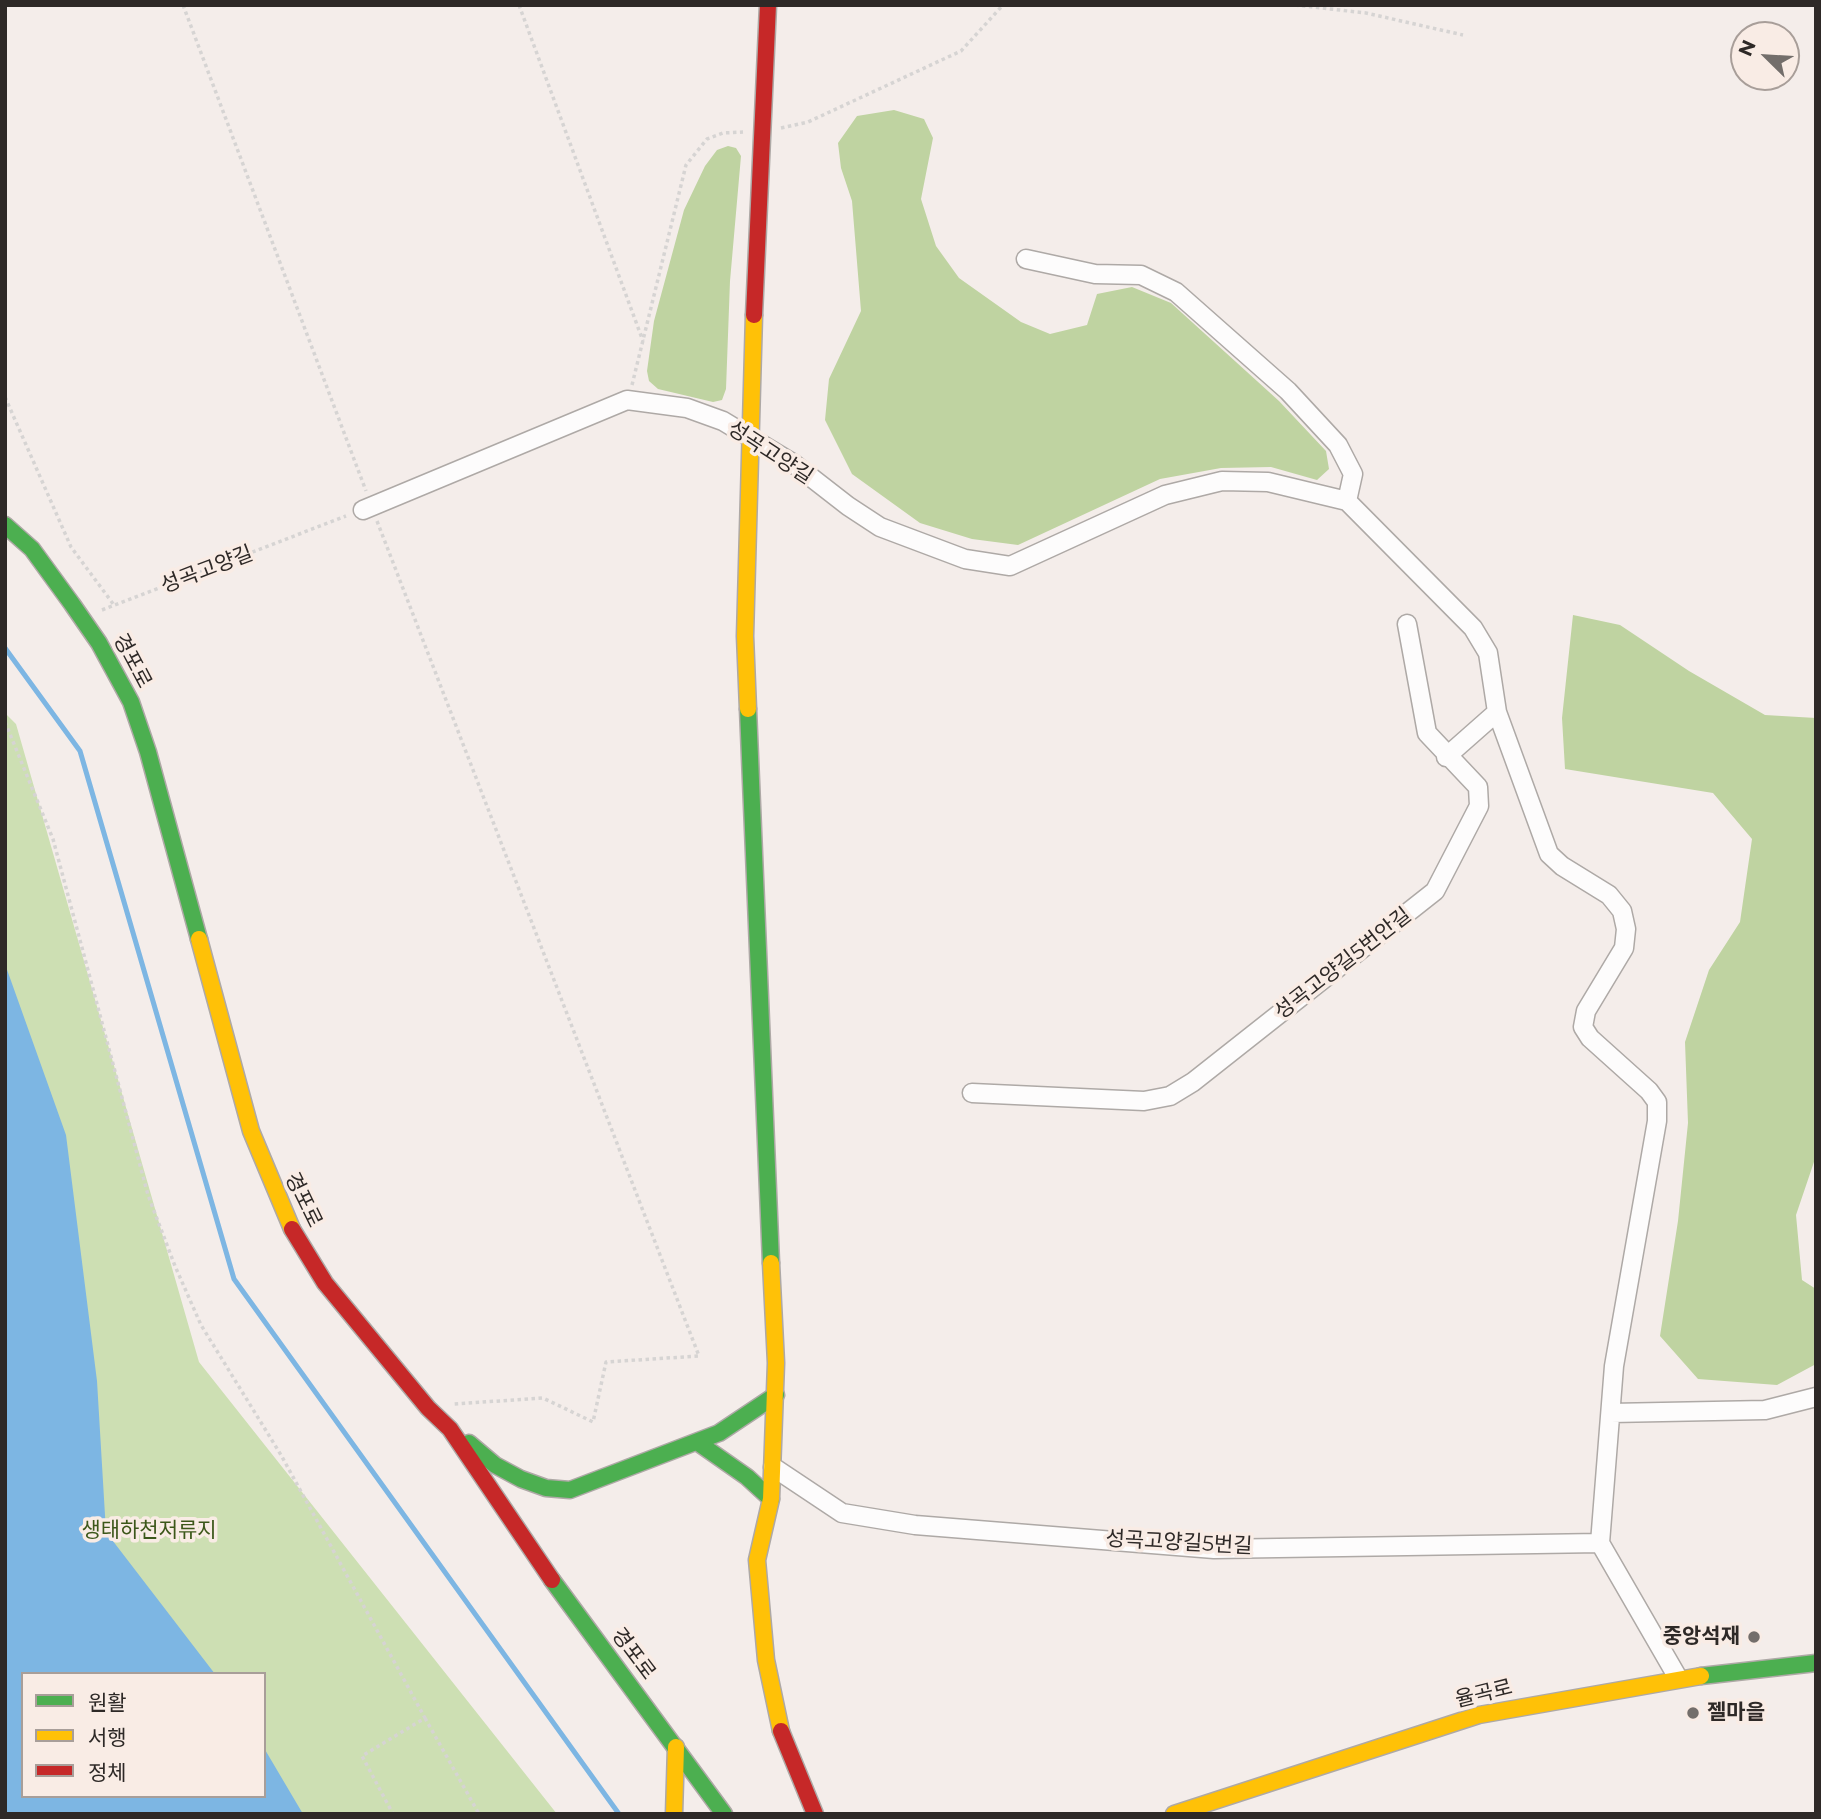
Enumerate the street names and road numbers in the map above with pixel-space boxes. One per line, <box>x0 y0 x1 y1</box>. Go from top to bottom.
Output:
street label: 성곡고양길 <box>723 416 817 490</box>
street label: 성곡고양길 <box>157 541 257 599</box>
street label: 경포로 <box>107 629 157 693</box>
street label: 성곡고양길5번안길 <box>1270 903 1416 1025</box>
street label: 경포로 <box>279 1168 327 1232</box>
street label: 성곡고양길5번길 <box>1105 1527 1253 1559</box>
street label: 경포로 <box>605 1623 661 1685</box>
street label: 율곡로 <box>1453 1675 1515 1713</box>

